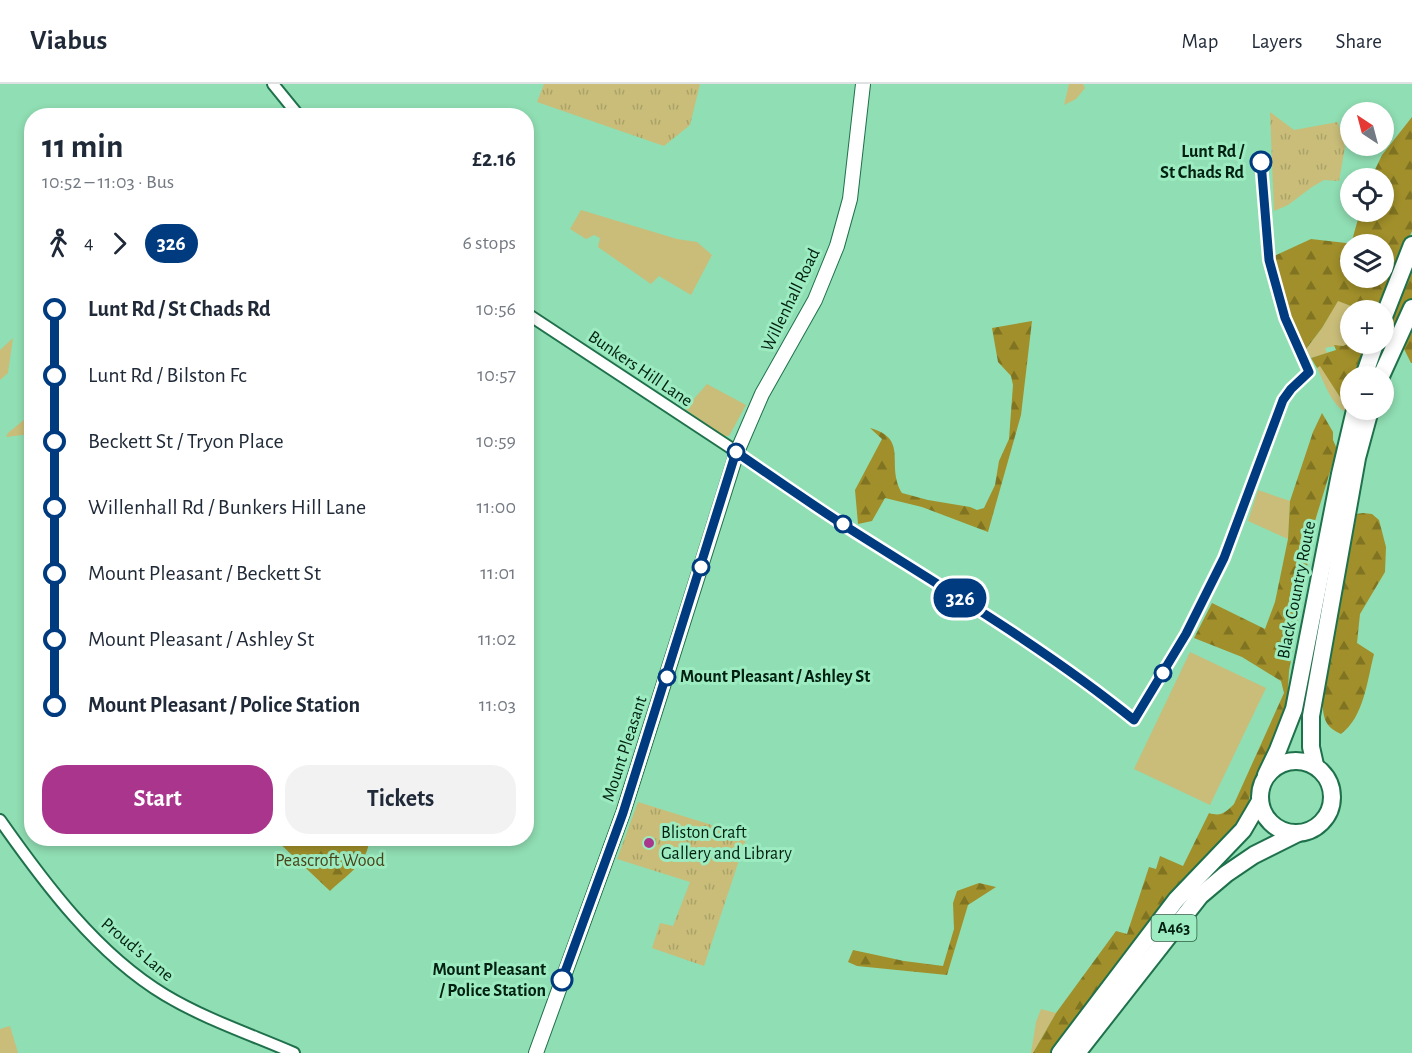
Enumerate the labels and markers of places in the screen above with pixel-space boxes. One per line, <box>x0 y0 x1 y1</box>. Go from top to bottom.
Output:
place label: Lunt Rd / St Chads Rd <box>1160 143 1245 182</box>
marker: Lunt Rd / St Chads Rd <box>1250 151 1272 173</box>
unlabelled marker <box>727 443 745 461</box>
unlabelled marker <box>834 515 852 533</box>
unlabelled marker <box>692 558 710 576</box>
unlabelled marker <box>1154 664 1172 682</box>
marker: Mount Pleasant / Ashley St <box>658 668 676 686</box>
place label: Mount Pleasant / Ashley St <box>680 668 870 686</box>
place label: Bliston Craft Gallery and Library <box>661 824 792 863</box>
marker: Bliston Craft Gallery and Library <box>642 836 656 850</box>
place label: Mount Pleasant / Police Station <box>433 961 546 1000</box>
marker: Mount Pleasant / Police Station <box>551 969 573 991</box>

